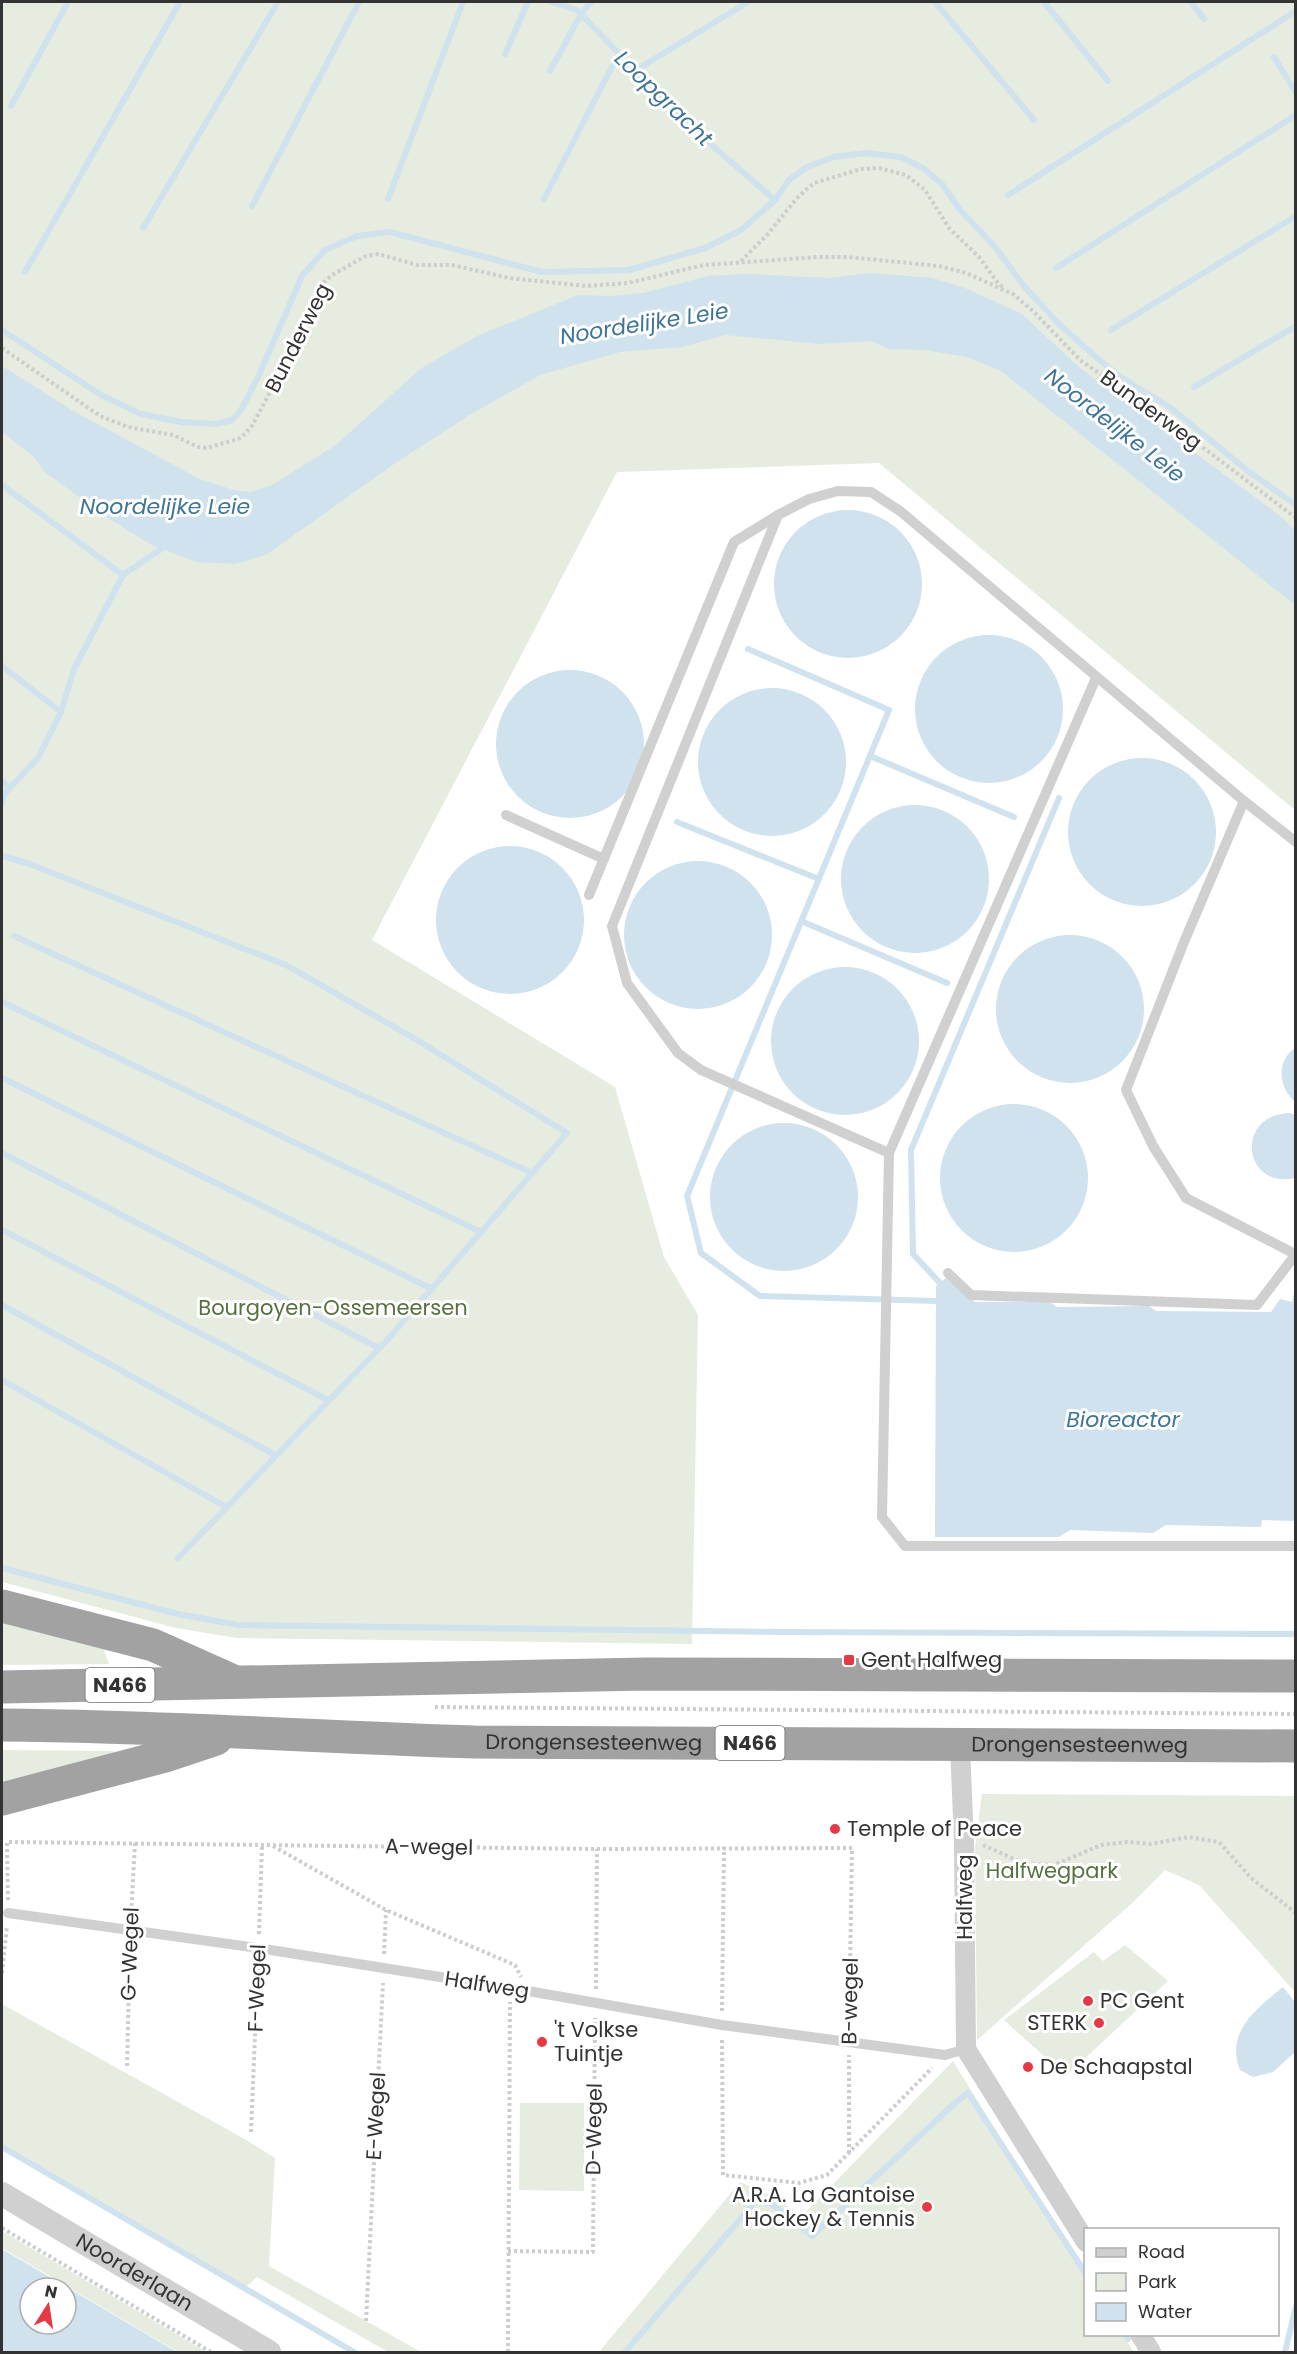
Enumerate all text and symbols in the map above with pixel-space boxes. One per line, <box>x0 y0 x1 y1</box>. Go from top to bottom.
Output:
water label: Loopgracht <box>608 43 720 154</box>
street label: Bunderweg <box>258 278 338 397</box>
water label: Noordelijke Leie <box>558 295 731 352</box>
water label: Noordelijke Leie <box>1038 361 1191 490</box>
street label: Bunderweg <box>1095 363 1208 456</box>
water label: Noordelijke Leie <box>80 491 250 522</box>
park label: Bourgoyen-Ossemeersen <box>198 1293 468 1322</box>
water label: Bioreactor <box>1066 1404 1180 1435</box>
place label: Gent Halfweg <box>861 1645 1002 1674</box>
marker: Gent Halfweg <box>842 1653 856 1667</box>
road number: N466 <box>86 1668 154 1702</box>
road number: N466 <box>716 1726 784 1760</box>
street label: Drongensesteenweg <box>485 1727 702 1757</box>
street label: Drongensesteenweg <box>971 1729 1188 1759</box>
place label: Temple of Peace <box>847 1814 1022 1843</box>
marker: Temple of Peace <box>828 1822 842 1836</box>
street label: A-wegel <box>385 1831 473 1862</box>
street label: Halfweg <box>950 1854 979 1940</box>
park label: Halfwegpark <box>986 1856 1118 1885</box>
street label: G-Wegel <box>113 1907 146 2001</box>
street label: F-Wegel <box>240 1943 273 2032</box>
street label: B-wegel <box>834 1957 865 2045</box>
street label: Halfweg <box>443 1964 531 2005</box>
place label: PC Gent <box>1100 1986 1184 2015</box>
marker: PC Gent <box>1081 1994 1095 2008</box>
place label: STERK <box>1027 2008 1087 2037</box>
place label: 't Volkse Tuintje <box>554 2015 638 2068</box>
marker: STERK <box>1092 2016 1106 2030</box>
marker: 't Volkse Tuintje <box>535 2035 549 2049</box>
place label: De Schaapstal <box>1040 2052 1193 2081</box>
marker: De Schaapstal <box>1021 2060 1035 2074</box>
street label: E-Wegel <box>359 2071 392 2161</box>
street label: D-Wegel <box>578 2083 609 2175</box>
place label: A.R.A. La Gantoise Hockey & Tennis <box>732 2180 915 2233</box>
marker: A.R.A. La Gantoise Hockey & Tennis <box>920 2200 934 2214</box>
street label: Noorderlaan <box>71 2226 199 2318</box>
legend <box>1084 2228 1279 2336</box>
text: Road <box>1138 2239 1185 2264</box>
text: Park <box>1138 2269 1177 2294</box>
north arrow <box>18 2276 78 2336</box>
text: N <box>43 2279 59 2304</box>
text: Water <box>1138 2299 1192 2324</box>

